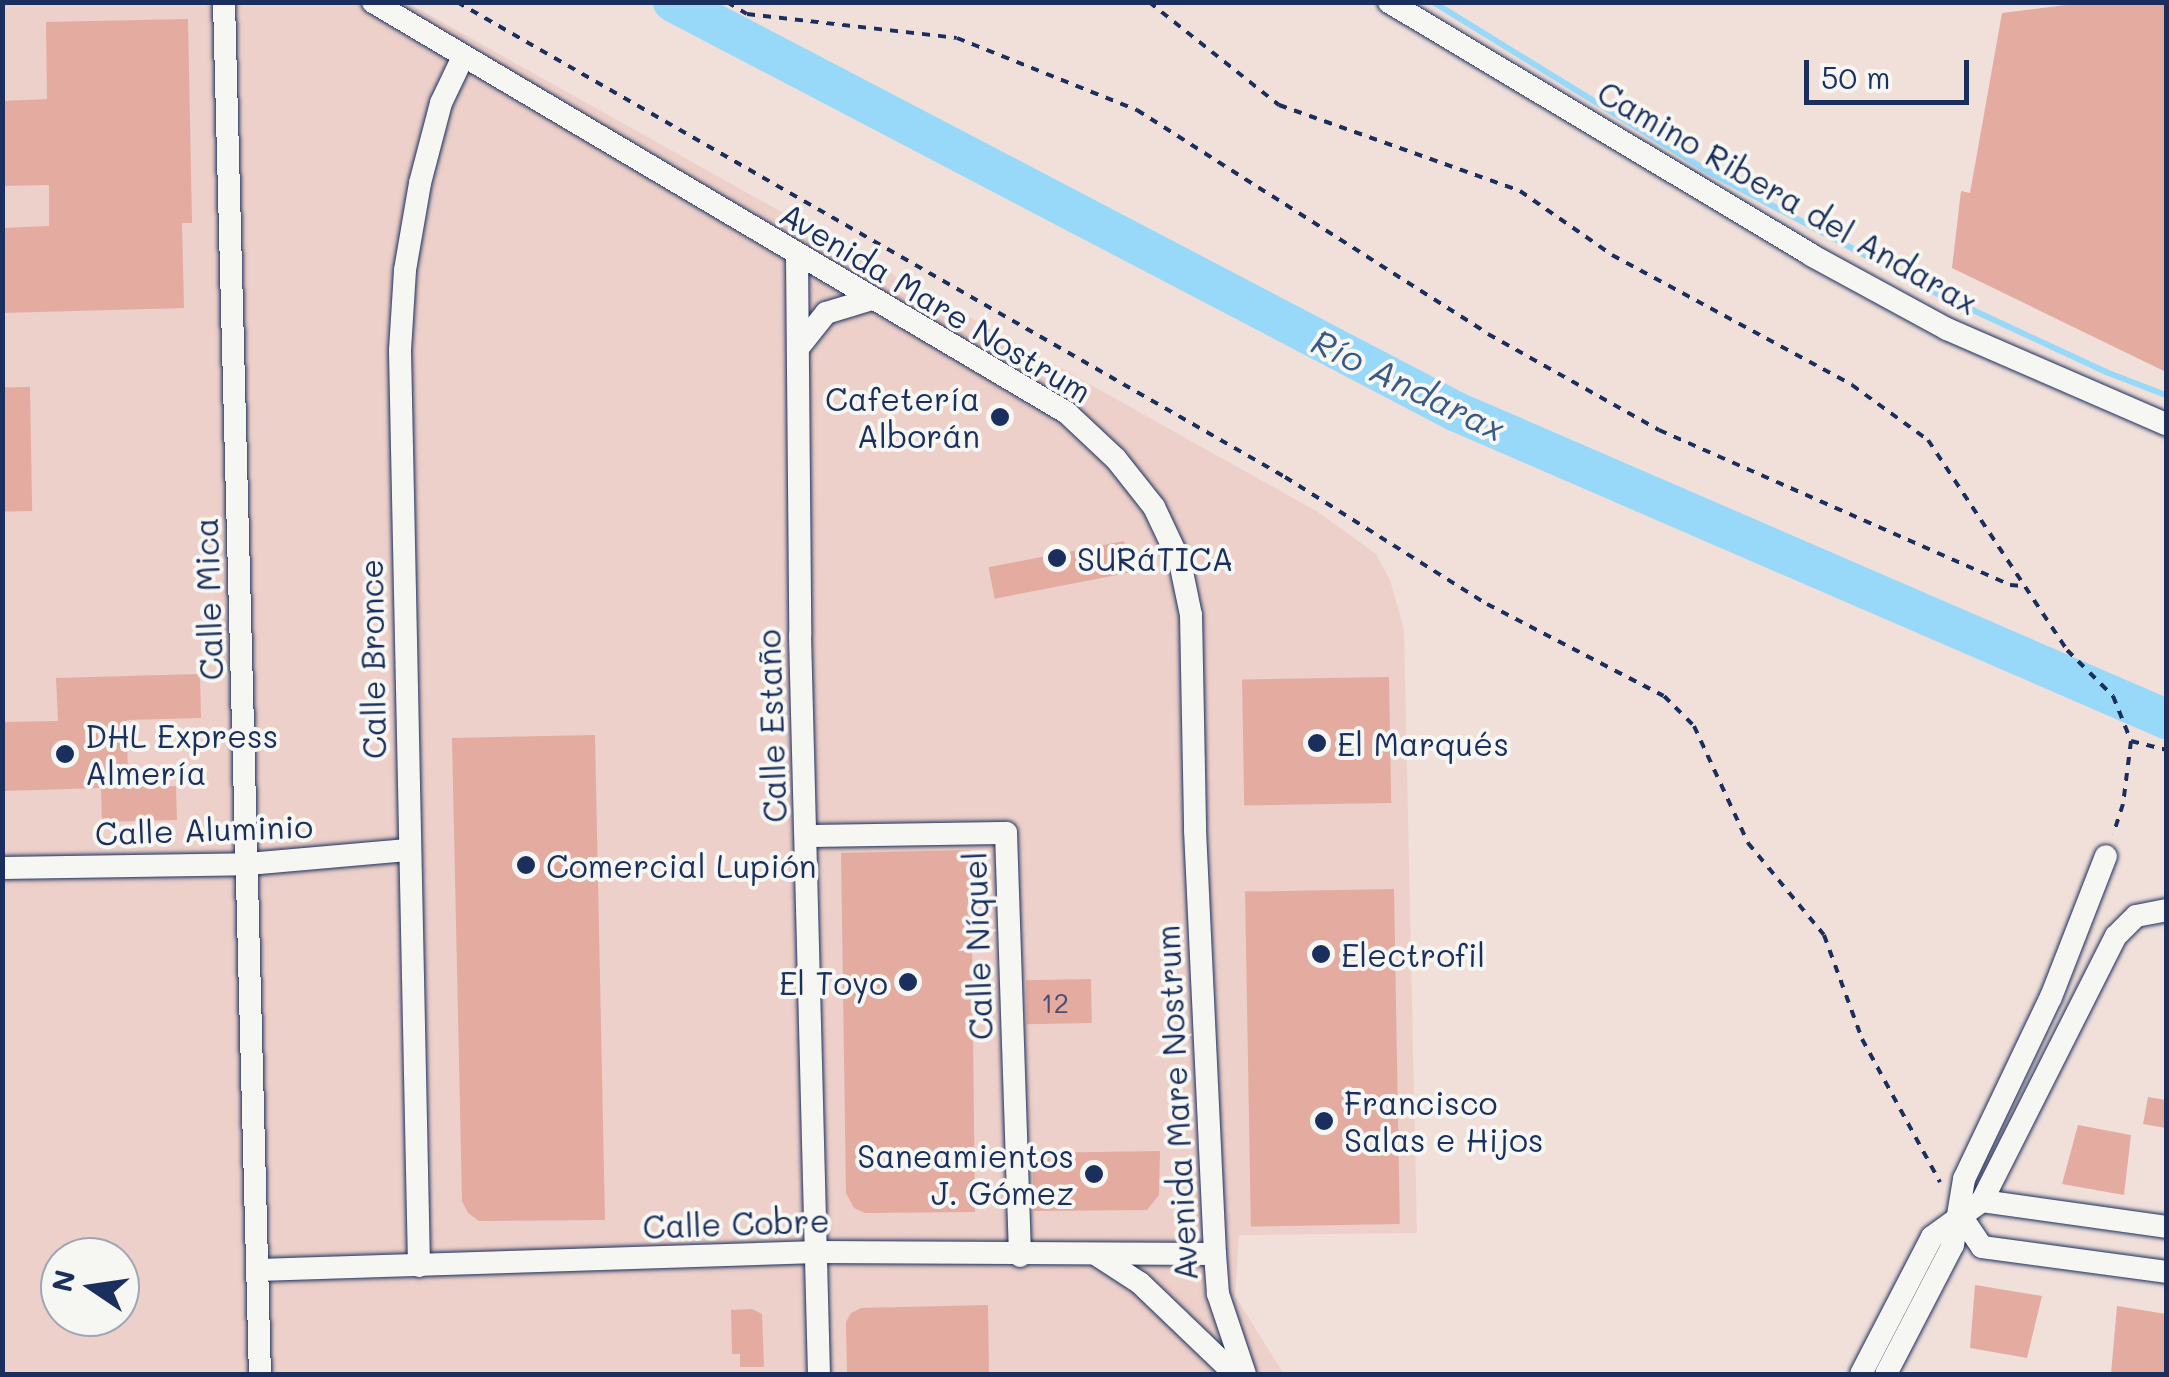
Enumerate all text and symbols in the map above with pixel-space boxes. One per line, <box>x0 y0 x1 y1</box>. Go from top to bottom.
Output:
scale bar <box>1809 40 1974 102</box>
text: 50 m <box>1821 57 1891 97</box>
street label: Camino Ribera del Andarax <box>1591 72 1985 322</box>
street label: Avenida Mare Nostrum <box>773 194 1099 410</box>
water label: Río Andarax <box>1305 319 1513 449</box>
place label: Cafetería Alborán <box>825 380 980 455</box>
marker: Cafetería Alborán <box>989 406 1011 428</box>
street label: Calle Mica <box>186 517 230 681</box>
place label: SURáTICA <box>1077 539 1234 577</box>
marker: SURáTICA <box>1046 547 1068 569</box>
street label: Calle Bronce <box>351 559 393 759</box>
street label: Calle Estaño <box>748 629 794 823</box>
place label: DHL Express Almería <box>85 717 278 792</box>
place label: El Marqués <box>1337 724 1509 762</box>
marker: El Marqués <box>1306 732 1328 754</box>
marker: DHL Express Almería <box>54 743 76 765</box>
street label: Calle Aluminio <box>94 806 314 852</box>
place label: Comercial Lupión <box>546 846 817 884</box>
street label: Calle Níquel <box>955 851 999 1041</box>
marker: Comercial Lupión <box>515 854 537 876</box>
street label: Avenida Mare Nostrum <box>1147 924 1205 1282</box>
place label: Electrofil <box>1341 935 1485 973</box>
marker: Electrofil <box>1310 943 1332 965</box>
place label: El Toyo <box>779 963 888 1001</box>
marker: El Toyo <box>897 971 919 993</box>
house number: 12 <box>1041 985 1069 1019</box>
place label: Francisco Salas e Hijos <box>1344 1084 1544 1159</box>
marker: Francisco Salas e Hijos <box>1313 1110 1335 1132</box>
place label: Saneamientos J. Gómez <box>857 1137 1074 1212</box>
marker: Saneamientos J. Gómez <box>1083 1163 1105 1185</box>
street label: Calle Cobre <box>642 1201 830 1245</box>
north arrow <box>40 1237 140 1337</box>
text: N <box>43 1266 83 1295</box>

